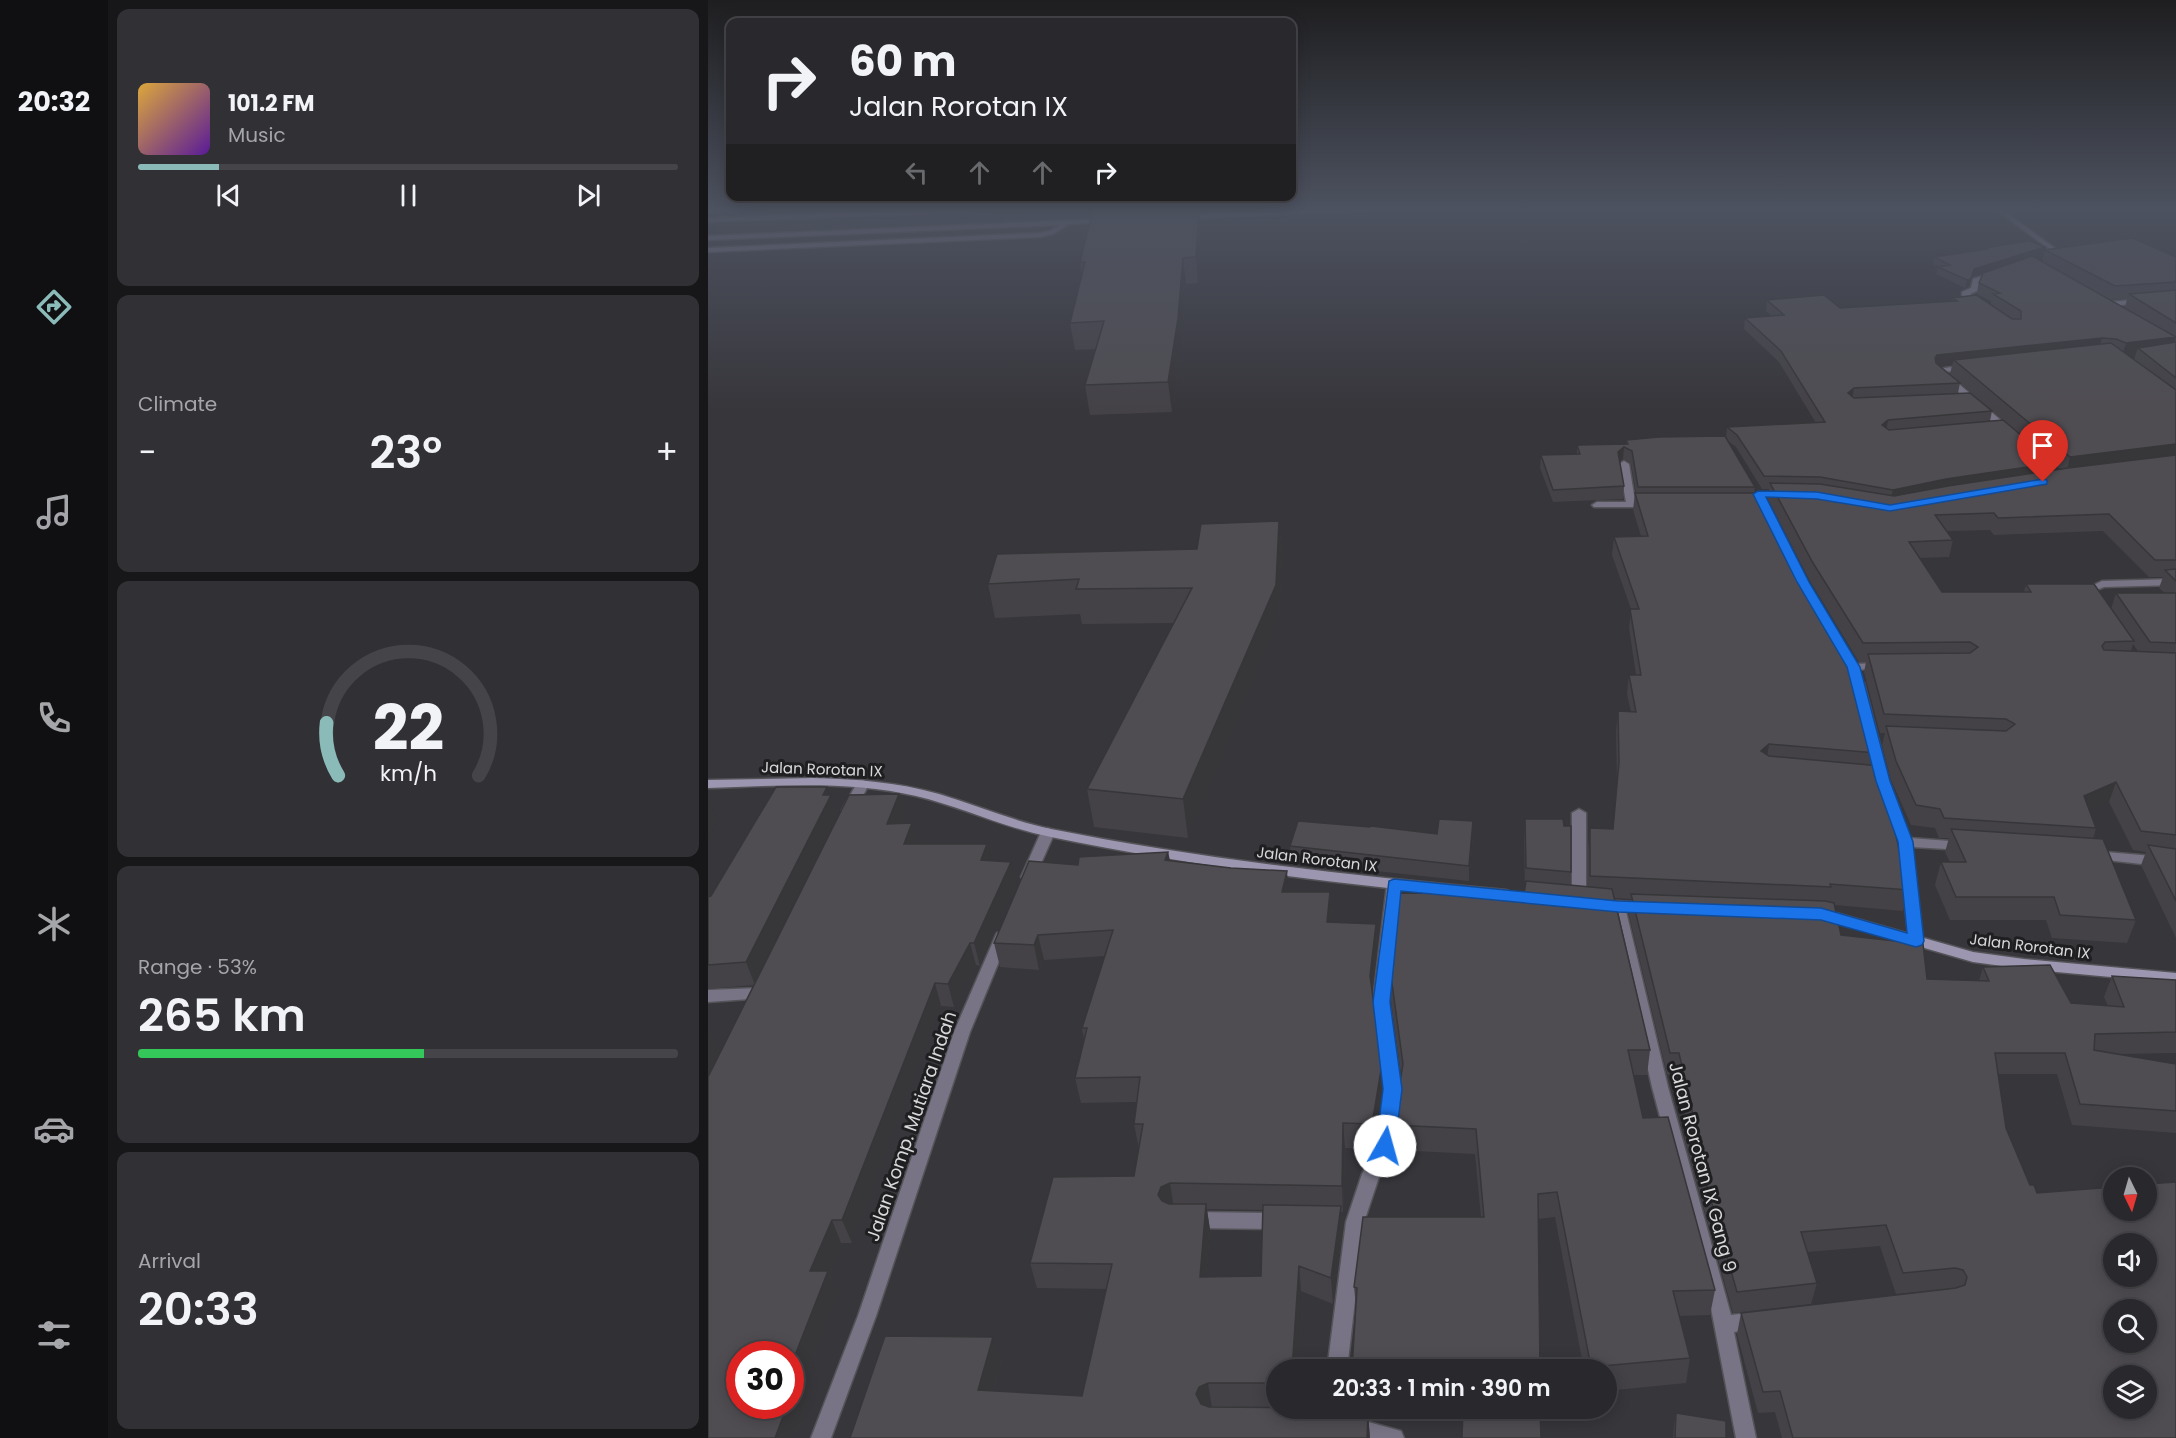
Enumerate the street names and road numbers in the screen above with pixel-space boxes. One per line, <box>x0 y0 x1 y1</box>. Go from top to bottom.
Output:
street label: Jalan Rorotan IX <box>761 756 883 782</box>
street label: Jalan Rorotan IX <box>1255 841 1379 877</box>
street label: Jalan Rorotan IX <box>1968 928 2092 964</box>
street label: Jalan Komp. Mutiara Indah <box>860 1008 962 1244</box>
street label: Jalan Rorotan IX Gang 9 <box>1663 1059 1743 1275</box>

